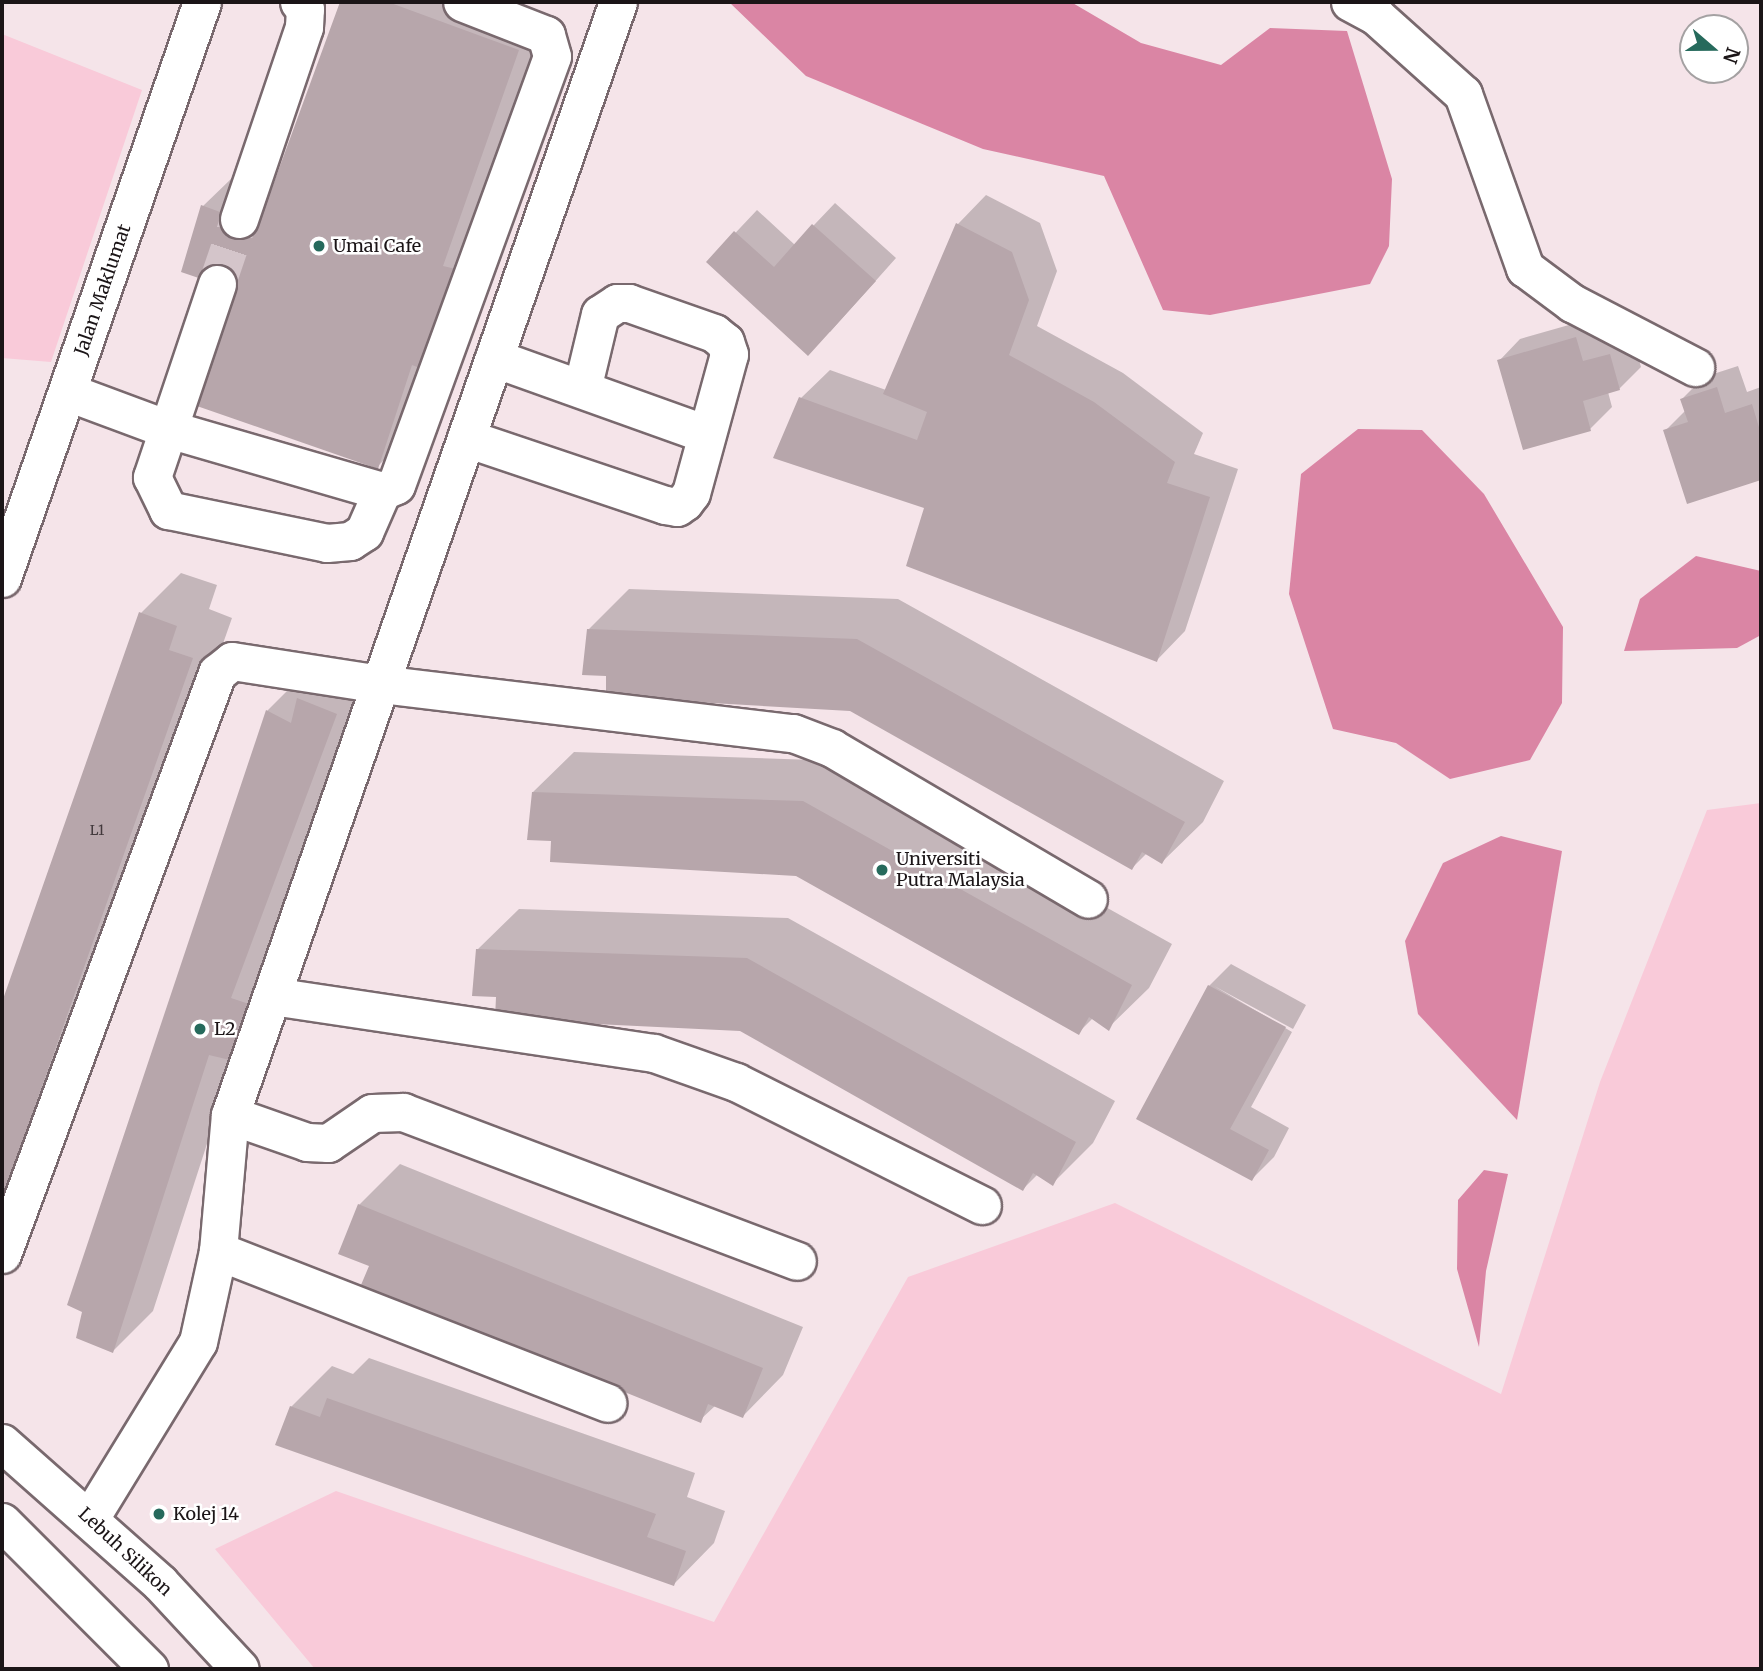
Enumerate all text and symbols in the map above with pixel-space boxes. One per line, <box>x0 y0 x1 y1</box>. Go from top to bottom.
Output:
north arrow <box>1679 14 1749 84</box>
text: N <box>1718 44 1746 67</box>
street label: Jalan Maklumat <box>70 222 136 358</box>
place label: Umai Cafe <box>333 235 421 257</box>
marker: Umai Cafe <box>311 238 327 254</box>
house number: L1 <box>90 822 104 838</box>
place label: Universiti Putra Malaysia <box>896 849 1025 892</box>
marker: Universiti Putra Malaysia <box>874 862 890 878</box>
place label: L2 <box>214 1018 236 1040</box>
marker: L2 <box>192 1021 208 1037</box>
street label: Lebuh Silikon <box>74 1503 176 1601</box>
place label: Kolej 14 <box>173 1503 239 1525</box>
marker: Kolej 14 <box>151 1506 167 1522</box>

